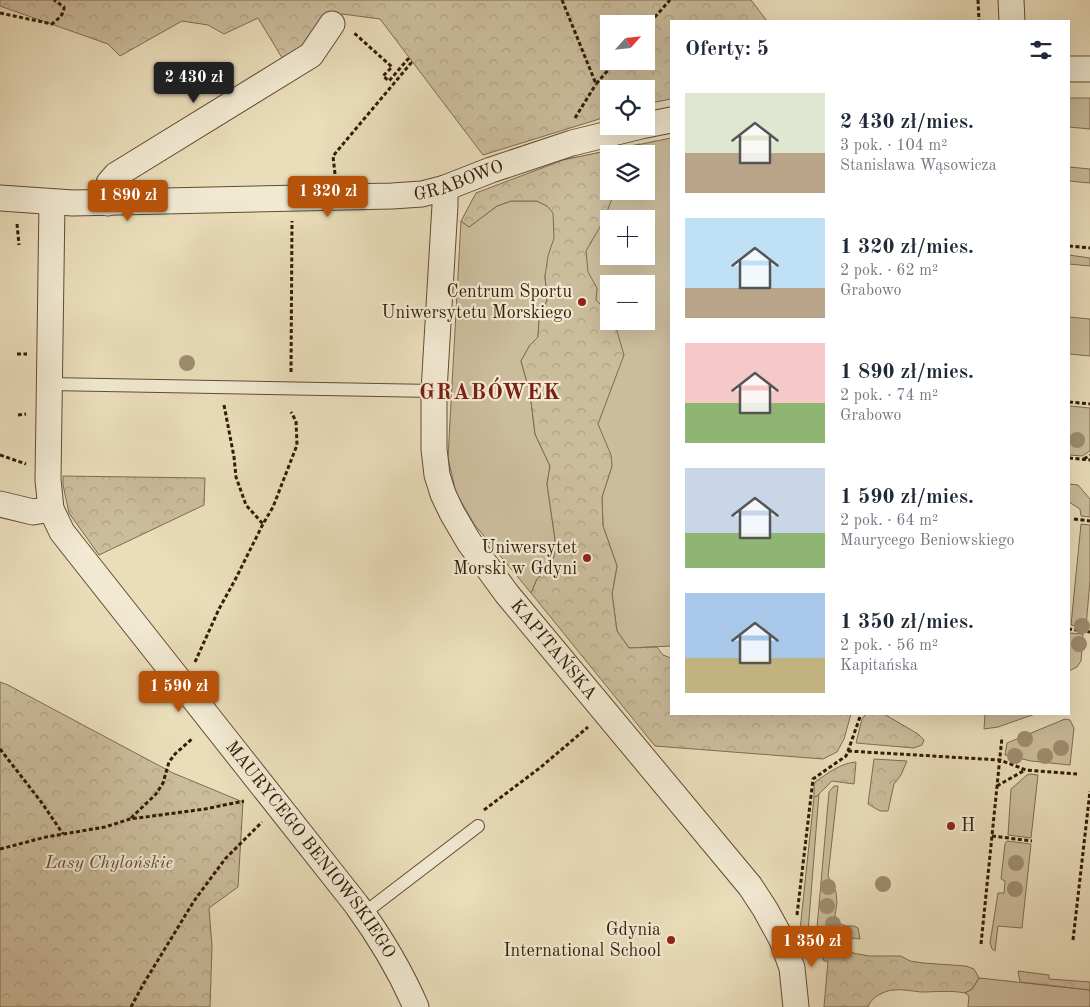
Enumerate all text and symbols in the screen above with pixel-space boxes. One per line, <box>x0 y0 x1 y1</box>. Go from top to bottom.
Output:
north arrow <box>600 15 655 70</box>
map controls <box>600 15 655 330</box>
icon: filters <box>1027 36 1055 64</box>
text: Oferty: 5 <box>685 39 769 60</box>
pin: 2 430 zł <box>142 62 246 104</box>
text: 2 430 zł <box>165 70 223 86</box>
button: locate <box>600 80 655 135</box>
text: 2 430 zł/mies. <box>840 112 974 133</box>
icon: home <box>725 113 785 173</box>
text: 3 pok. · 104 m² <box>840 138 947 154</box>
button: layers <box>600 145 655 200</box>
street label: GRABOWO <box>413 158 506 204</box>
text: Stanisława Wąsowicza <box>840 158 997 174</box>
pin: 1 320 zł <box>276 176 380 218</box>
pin: 1 890 zł <box>76 180 180 222</box>
text: 1 320 zł <box>299 184 357 200</box>
text: 1 890 zł <box>99 188 157 204</box>
button: + <box>600 210 655 265</box>
text: 1 320 zł/mies. <box>840 237 974 258</box>
icon: home <box>725 238 785 298</box>
text: 2 pok. · 62 m² <box>840 263 938 279</box>
button: − <box>600 275 655 330</box>
place label: Centrum Sportu Uniwersytetu Morskiego <box>381 283 572 322</box>
text: Grabowo <box>840 283 901 299</box>
marker: Centrum Sportu Uniwersytetu Morskiego <box>576 296 588 308</box>
text: 1 890 zł/mies. <box>840 362 974 383</box>
icon: home <box>725 363 785 423</box>
district label: GRABÓWEK <box>419 377 561 404</box>
text: 2 pok. · 74 m² <box>840 388 938 404</box>
text: Grabowo <box>840 408 901 424</box>
text: 1 590 zł/mies. <box>840 487 974 508</box>
icon: home <box>725 488 785 548</box>
text: 2 pok. · 64 m² <box>840 513 938 529</box>
text: Maurycego Beniowskiego <box>840 533 1015 549</box>
place label: Uniwersytet Morski w Gdyni <box>453 539 577 578</box>
marker: Uniwersytet Morski w Gdyni <box>581 552 593 564</box>
street label: KAPITAŃSKA <box>507 596 600 703</box>
text: 1 350 zł/mies. <box>840 612 974 633</box>
icon: home <box>725 613 785 673</box>
text: 2 pok. · 56 m² <box>840 638 938 654</box>
text: Kapitańska <box>840 658 918 674</box>
pin: 1 590 zł <box>127 670 231 713</box>
text: 1 590 zł <box>150 679 208 695</box>
street label: MAURYCEGO BENIOWSKIEGO <box>222 738 398 961</box>
place label: H <box>961 817 975 835</box>
marker: H <box>945 820 957 832</box>
park label: Lasy Chylońskie <box>44 854 173 872</box>
place label: Gdynia International School <box>504 921 661 960</box>
pin: 1 350 zł <box>760 926 864 968</box>
marker: Gdynia International School <box>665 934 677 946</box>
text: 1 350 zł <box>783 934 841 950</box>

